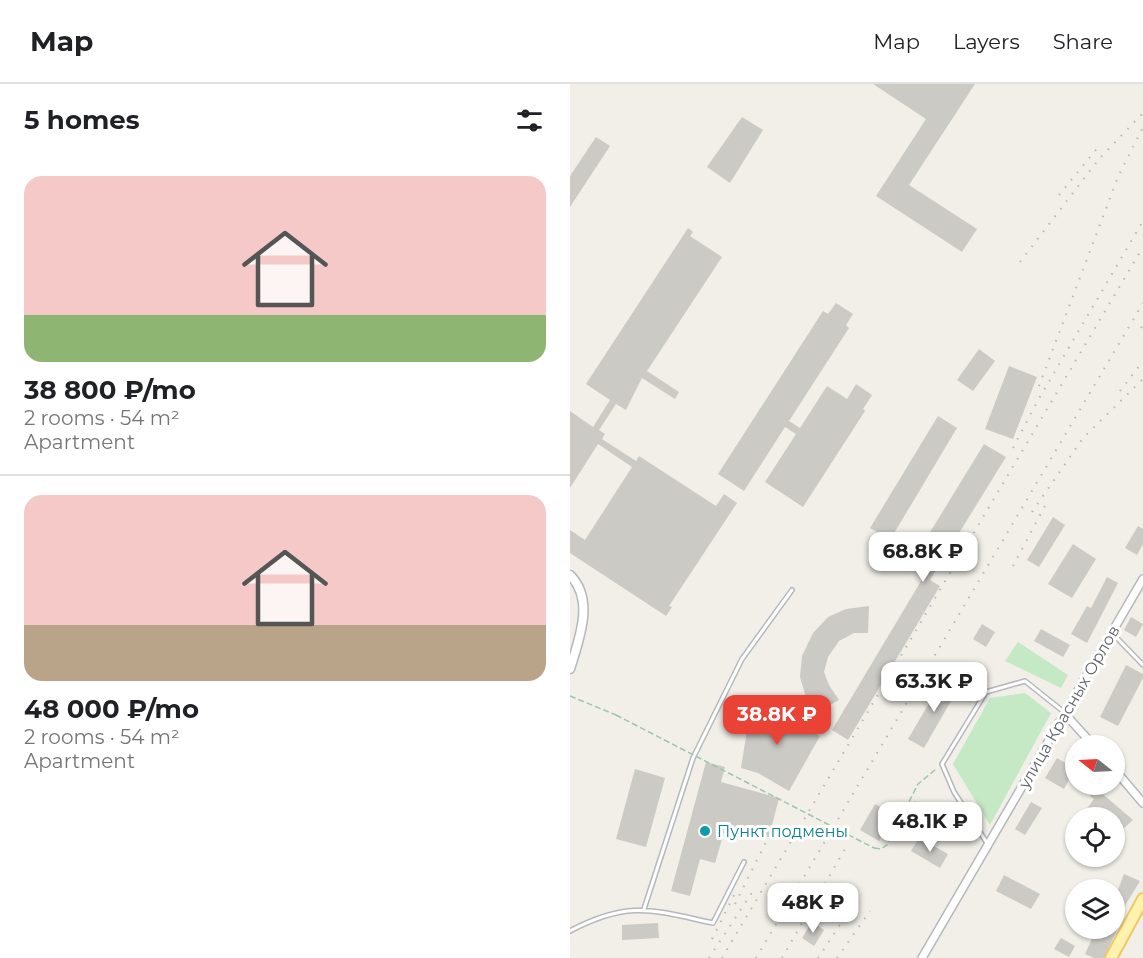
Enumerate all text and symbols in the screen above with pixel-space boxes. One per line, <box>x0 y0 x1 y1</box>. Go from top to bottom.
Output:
text: Map <box>30 24 93 58</box>
text: Map <box>873 29 920 54</box>
text: Layers <box>953 29 1020 54</box>
text: Share <box>1053 29 1113 54</box>
text: 5 homes <box>24 104 140 136</box>
icon: filters <box>513 104 546 137</box>
icon: home <box>231 215 339 323</box>
text: 38 800 ₽/mo <box>24 374 196 406</box>
text: 2 rooms · 54 m² <box>24 406 180 430</box>
text: Apartment <box>24 430 135 454</box>
pin: 68.8K ₽ <box>868 532 978 583</box>
icon: home <box>231 534 339 642</box>
text: 68.8K ₽ <box>883 539 963 563</box>
street label: улица Красных Орлов <box>1014 622 1123 793</box>
pin: 63.3K ₽ <box>879 662 989 713</box>
text: 63.3K ₽ <box>895 669 973 693</box>
text: 48 000 ₽/mo <box>24 693 199 725</box>
pin: 38.8K ₽ <box>722 695 832 746</box>
text: 38.8K ₽ <box>737 702 817 726</box>
text: 2 rooms · 54 m² <box>24 725 180 749</box>
north arrow <box>1065 735 1125 795</box>
map controls <box>1065 735 1125 939</box>
text: Apartment <box>24 749 135 773</box>
pin: 48.1K ₽ <box>875 802 985 853</box>
button: locate <box>1065 807 1125 867</box>
text: 48.1K ₽ <box>892 809 968 833</box>
place label: Пункт подмены <box>717 822 848 841</box>
marker: Пункт подмены <box>698 824 712 838</box>
button: layers <box>1065 879 1125 939</box>
pin: 48K ₽ <box>771 883 855 934</box>
text: 48K ₽ <box>781 890 845 914</box>

